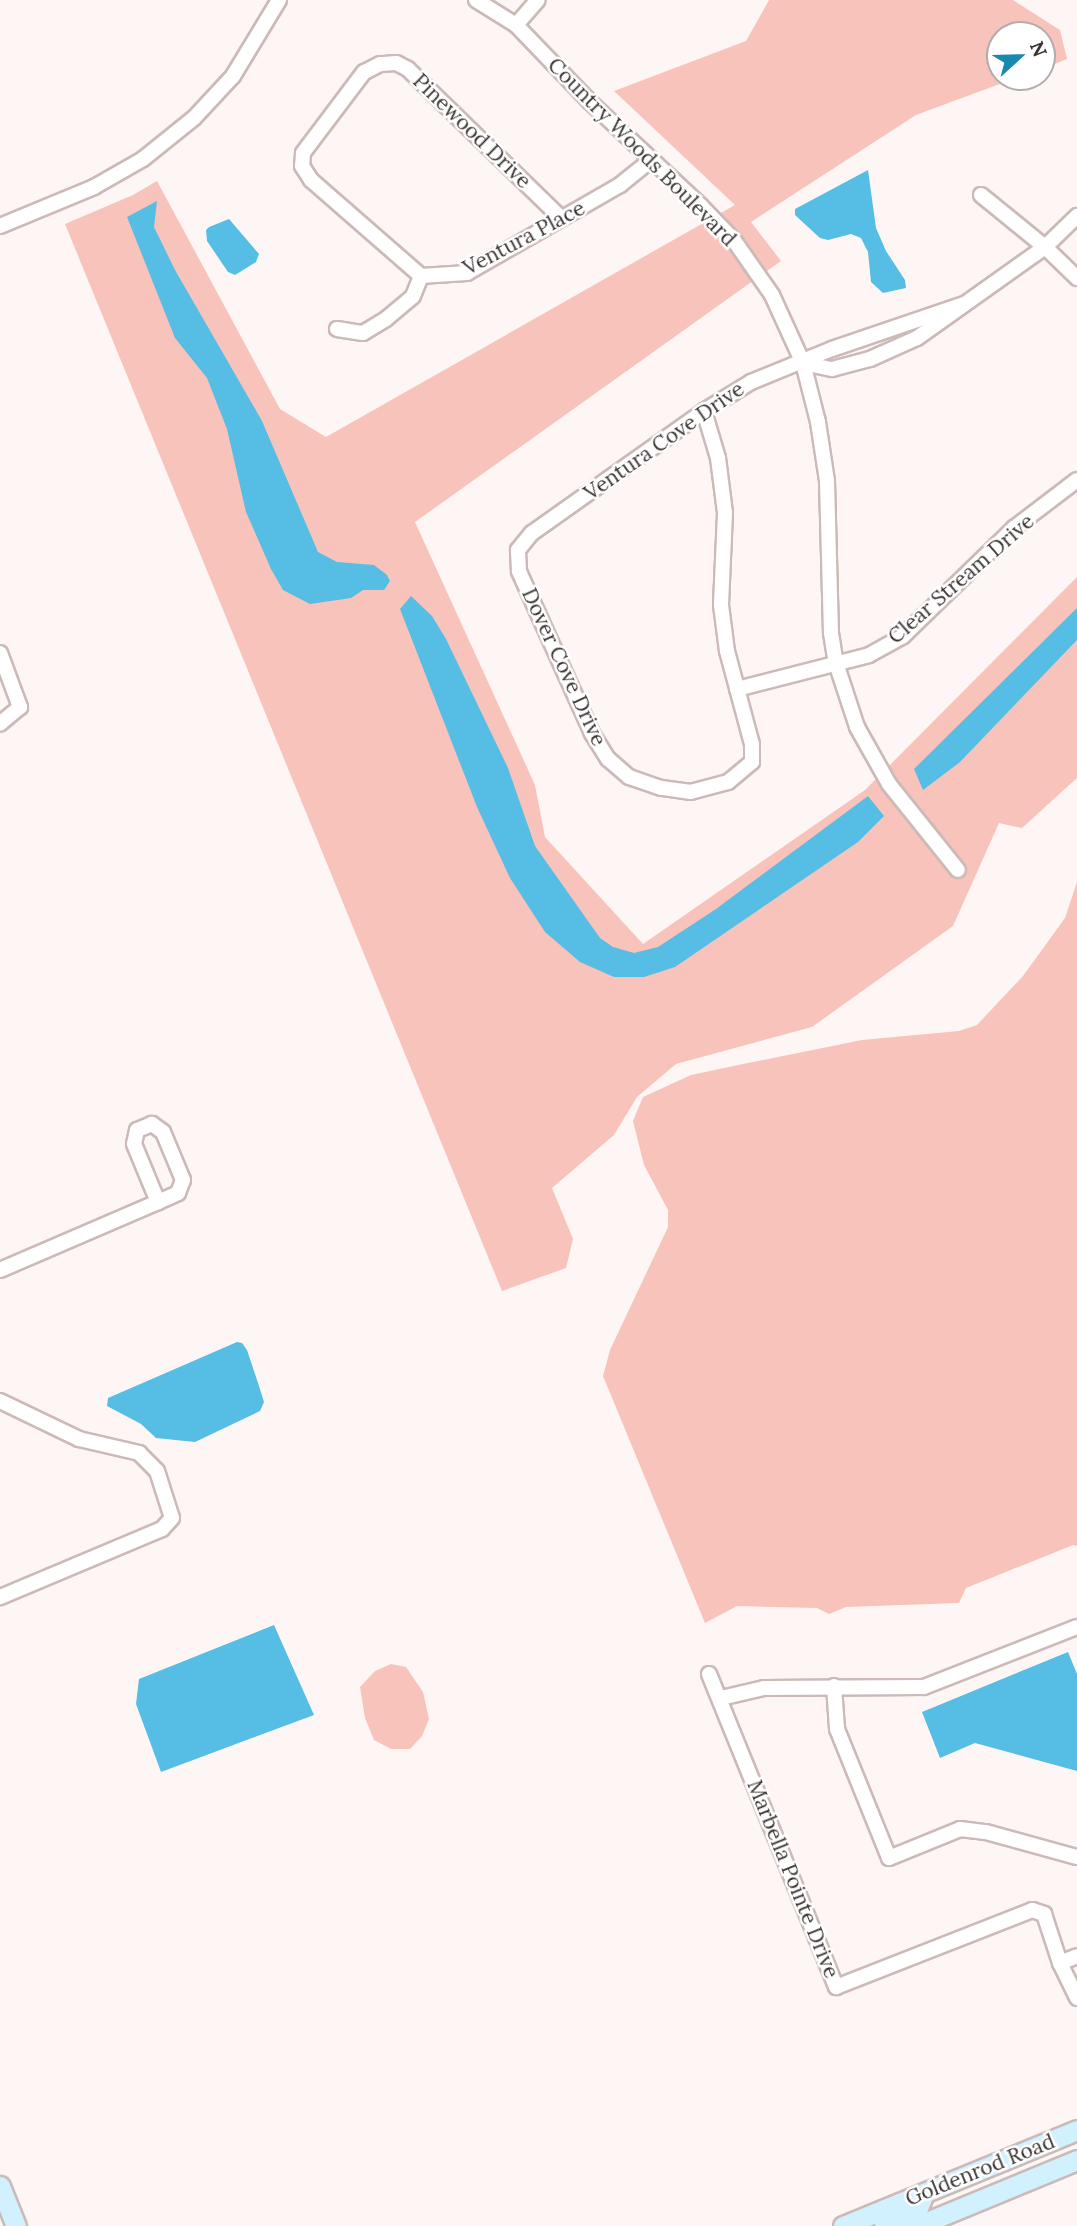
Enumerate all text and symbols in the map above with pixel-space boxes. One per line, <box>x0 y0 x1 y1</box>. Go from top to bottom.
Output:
north arrow <box>986 21 1056 91</box>
text: N <box>1025 38 1052 60</box>
street label: Country Woods Boulevard <box>542 52 742 252</box>
street label: Pinewood Drive <box>408 68 536 194</box>
street label: Ventura Place <box>459 195 589 281</box>
street label: Ventura Cove Drive <box>579 376 749 506</box>
street label: Clear Stream Drive <box>883 509 1039 649</box>
street label: Dover Cove Drive <box>516 584 612 750</box>
street label: Marbella Pointe Drive <box>742 1776 844 1982</box>
street label: Goldenrod Road <box>902 2129 1058 2211</box>

